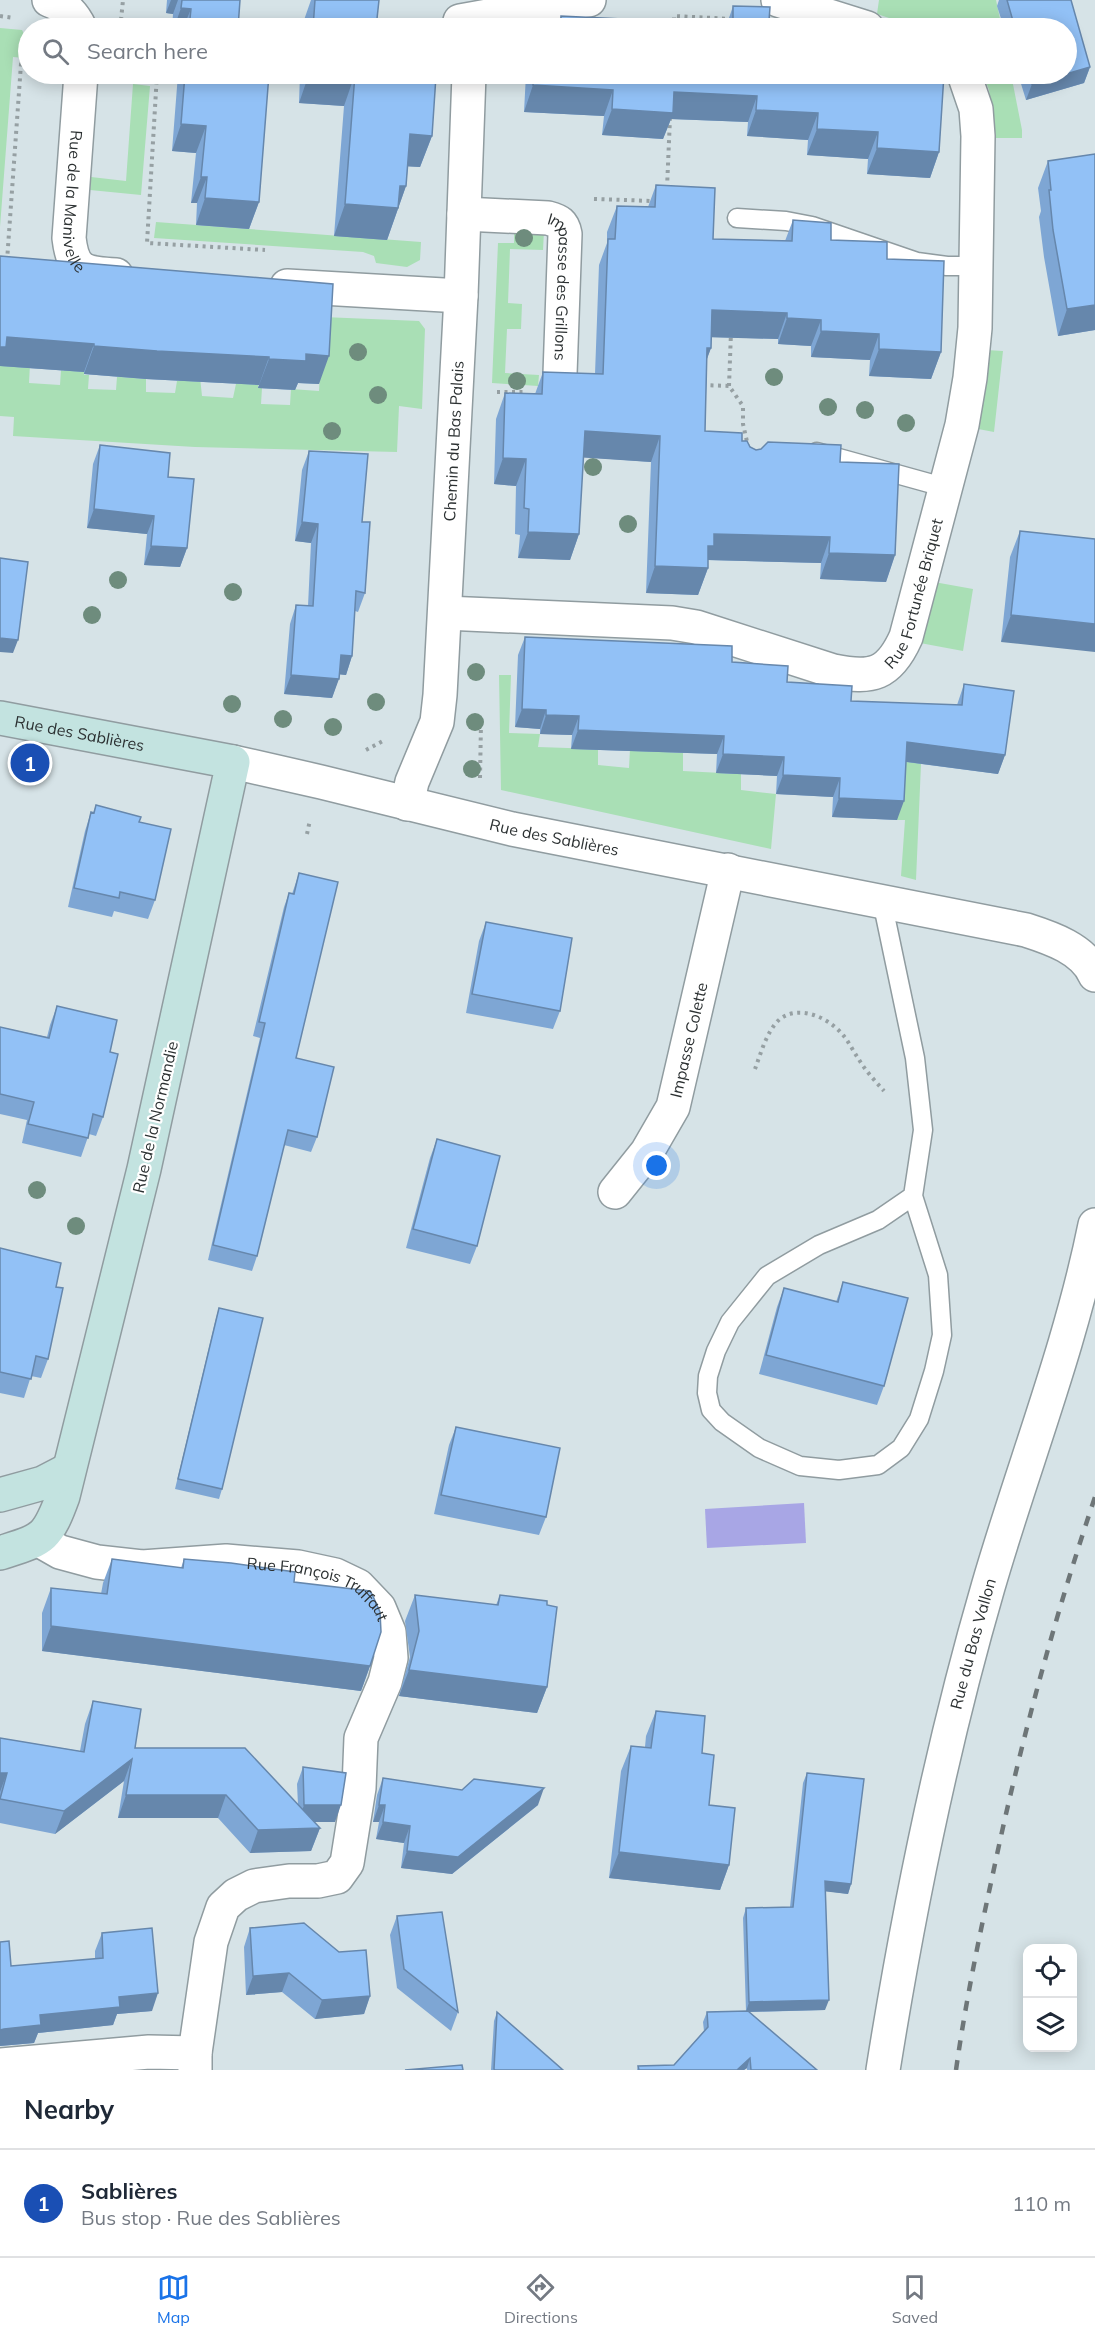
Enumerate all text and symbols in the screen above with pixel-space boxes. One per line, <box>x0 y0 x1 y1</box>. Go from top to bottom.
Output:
search box <box>18 18 1077 84</box>
icon: search <box>39 35 72 68</box>
text: Search here <box>87 37 208 65</box>
street label: Rue de la Manivelle <box>59 129 89 277</box>
street label: Impasse des Grillons <box>545 208 575 361</box>
street label: Chemin du Bas Palais <box>439 360 468 522</box>
street label: Rue Fortunée Briquet <box>880 516 947 673</box>
street label: Rue des Sablières <box>13 711 146 755</box>
pin: 1 <box>10 740 50 786</box>
street label: Rue des Sablières <box>488 814 621 860</box>
street label: Impasse Colette <box>665 980 712 1100</box>
street label: Rue de la Normandie <box>128 1039 182 1195</box>
your location <box>642 1151 671 1180</box>
street label: Rue François Truffaut <box>246 1553 393 1624</box>
street label: Rue du Bas Vallon <box>946 1576 1000 1711</box>
map controls <box>1023 1944 1077 2052</box>
button: locate <box>1023 1944 1077 1998</box>
button: layers <box>1023 1998 1077 2052</box>
text: Nearby <box>24 2093 114 2126</box>
text: Sablières <box>81 2177 178 2205</box>
text: 1 <box>38 2191 50 2216</box>
text: 110 m <box>1012 2191 1071 2216</box>
text: Bus stop · Rue des Sablières <box>81 2205 341 2230</box>
tab: Map <box>157 2271 190 2327</box>
tab: Directions <box>504 2271 578 2327</box>
tab: Saved <box>892 2271 938 2327</box>

